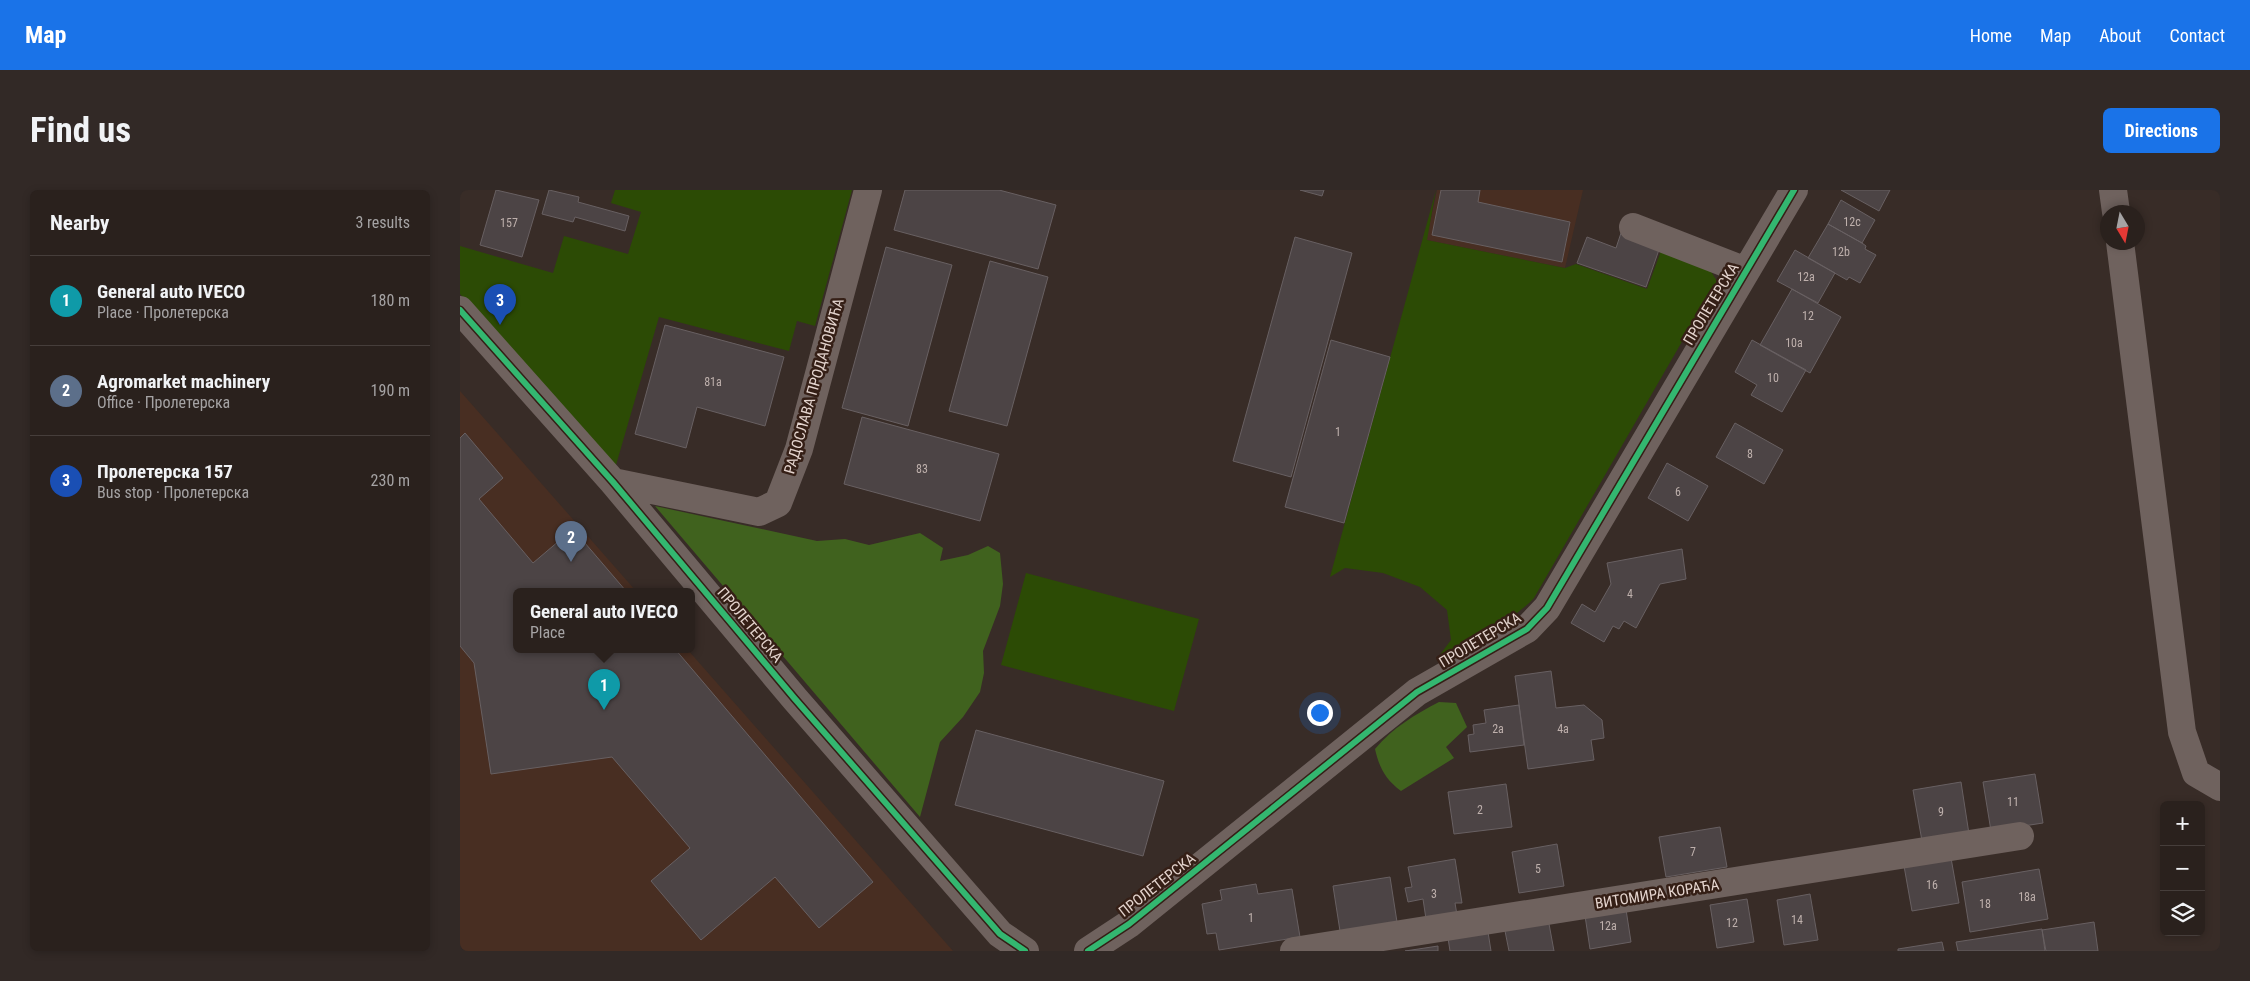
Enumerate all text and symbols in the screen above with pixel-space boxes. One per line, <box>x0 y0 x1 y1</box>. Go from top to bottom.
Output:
text: Map <box>25 21 66 49</box>
text: Home <box>1970 25 2012 46</box>
text: Map <box>2040 25 2071 46</box>
text: About <box>2099 25 2141 46</box>
text: Contact <box>2169 25 2225 46</box>
button: Directions <box>2103 108 2220 153</box>
text: Find us <box>30 110 131 151</box>
north arrow <box>2100 205 2145 250</box>
text: Nearby <box>50 211 109 235</box>
text: 3 results <box>355 213 410 232</box>
house number: 12c <box>1843 215 1861 229</box>
house number: 157 <box>500 216 518 230</box>
house number: 12b <box>1832 245 1850 259</box>
street label: ПРОЛЕТЕРСКА <box>1679 259 1743 348</box>
house number: 12a <box>1797 270 1815 284</box>
text: General auto IVECO <box>97 280 245 303</box>
pin: 3 <box>484 284 516 325</box>
text: 1 <box>62 291 70 310</box>
text: 180 m <box>371 291 410 310</box>
street label: РАДОСЛАВА ПРОДАНОВИЋА <box>780 296 848 476</box>
text: Place · Пролетерска <box>97 303 229 322</box>
house number: 12 <box>1802 309 1814 323</box>
house number: 10a <box>1785 336 1803 350</box>
text: Agromarket machinery <box>97 370 270 393</box>
house number: 10 <box>1767 371 1779 385</box>
house number: 81a <box>704 375 722 389</box>
text: 2 <box>62 381 70 400</box>
text: 190 m <box>371 381 410 400</box>
text: Office · Пролетерска <box>97 393 230 412</box>
house number: 1 <box>1335 425 1341 439</box>
house number: 8 <box>1747 447 1753 461</box>
text: Пролетерска 157 <box>97 460 233 483</box>
house number: 83 <box>916 462 928 476</box>
text: 3 <box>62 471 70 490</box>
text: 230 m <box>371 471 410 490</box>
text: Bus stop · Пролетерска <box>97 483 249 502</box>
house number: 6 <box>1675 485 1681 499</box>
pin: 2 <box>555 521 587 562</box>
street label: ПРОЛЕТЕРСКА <box>713 584 787 666</box>
house number: 4 <box>1627 587 1633 601</box>
popup <box>513 588 695 653</box>
text: General auto IVECO <box>530 600 678 623</box>
street label: ПРОЛЕТЕРСКА <box>1436 608 1525 672</box>
text: Place <box>530 623 565 642</box>
pin: 1 <box>588 669 620 710</box>
your location <box>1307 700 1333 726</box>
house number: 2a <box>1492 722 1504 736</box>
house number: 4a <box>1557 722 1569 736</box>
house number: 11 <box>2007 795 2019 809</box>
map controls <box>2160 801 2205 936</box>
button: + <box>2160 801 2205 846</box>
house number: 2 <box>1477 803 1483 817</box>
house number: 9 <box>1938 805 1944 819</box>
house number: 7 <box>1690 845 1696 859</box>
button: − <box>2160 846 2205 891</box>
street label: ПРОЛЕТЕРСКА <box>1115 849 1199 921</box>
house number: 5 <box>1535 862 1541 876</box>
street label: ВИТОМИРА КОРАЋА <box>1594 875 1721 913</box>
house number: 16 <box>1926 878 1938 892</box>
house number: 3 <box>1431 887 1437 901</box>
house number: 18a <box>2018 890 2036 904</box>
button: layers <box>2160 891 2205 936</box>
house number: 18 <box>1979 897 1991 911</box>
house number: 1 <box>1248 911 1254 925</box>
house number: 14 <box>1791 913 1803 927</box>
house number: 12 <box>1726 916 1738 930</box>
house number: 12a <box>1599 919 1617 933</box>

